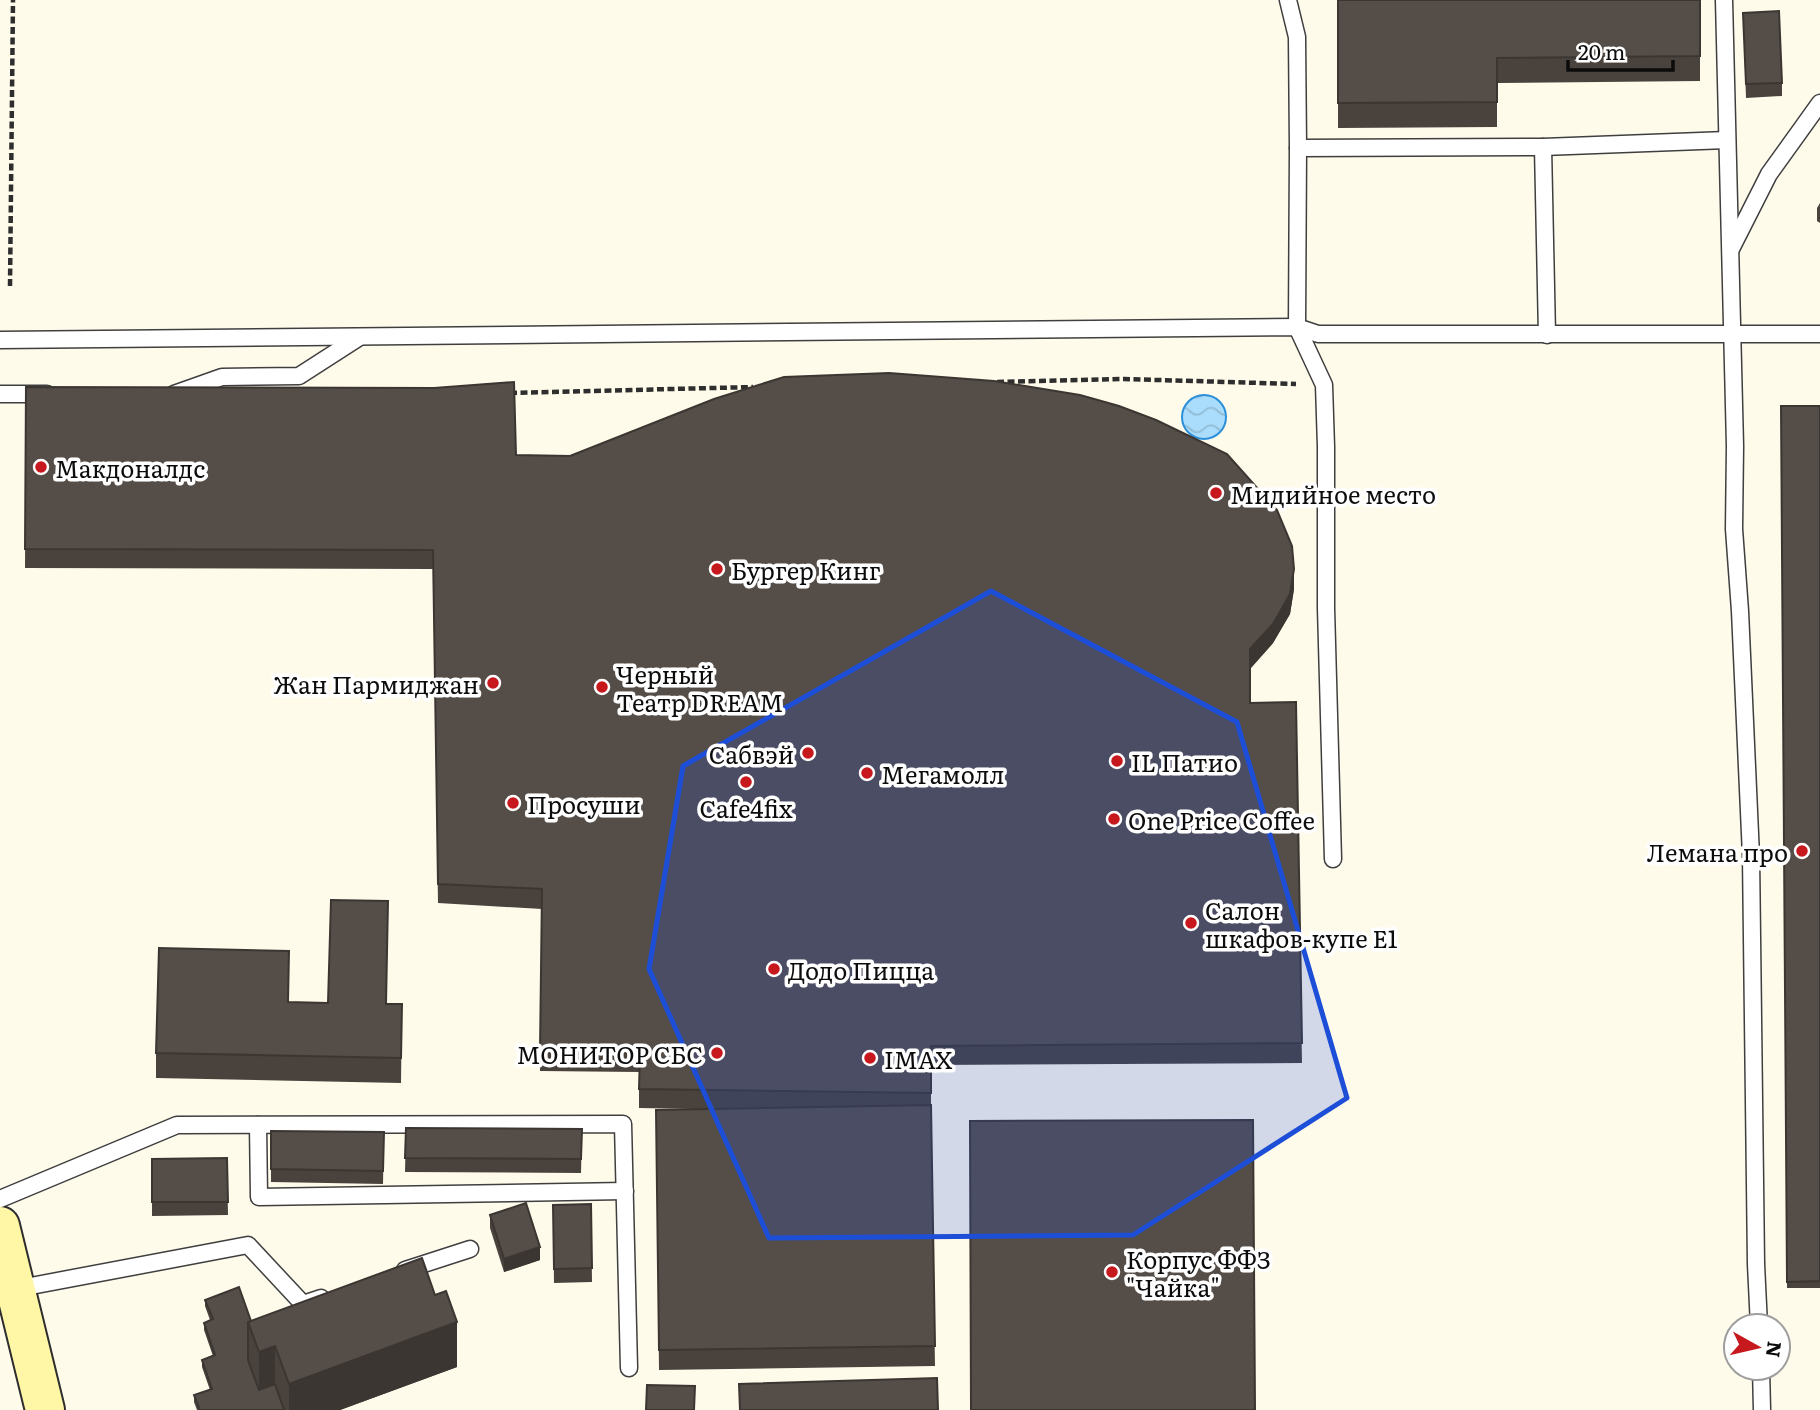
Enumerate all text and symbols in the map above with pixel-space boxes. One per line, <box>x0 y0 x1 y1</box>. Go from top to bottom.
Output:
scale bar <box>1568 28 1673 72</box>
text: 20 m <box>1578 35 1625 66</box>
place label: Макдоналдс <box>55 450 205 485</box>
marker: Макдоналдс <box>33 459 49 475</box>
place label: Мидийное место <box>1230 476 1436 511</box>
marker: Мидийное место <box>1208 485 1224 501</box>
place label: Бургер Кинг <box>731 552 881 587</box>
marker: Бургер Кинг <box>709 561 725 577</box>
place label: Черный Театр DREAM <box>616 656 783 719</box>
place label: Жан Пармиджан <box>274 666 479 701</box>
marker: Жан Пармиджан <box>485 675 501 691</box>
marker: Черный Театр DREAM <box>594 679 610 695</box>
place label: Сабвэй <box>709 736 794 771</box>
place label: IL Патио <box>1131 744 1238 779</box>
marker: Сабвэй <box>800 745 816 761</box>
marker: IL Патио <box>1109 753 1125 769</box>
place label: Мегамолл <box>881 756 1004 791</box>
marker: Мегамолл <box>859 765 875 781</box>
marker: Cafe4fix <box>738 774 754 790</box>
place label: Просуши <box>527 786 641 821</box>
place label: Cafe4fix <box>699 790 793 825</box>
marker: Просуши <box>505 795 521 811</box>
place label: One Price Coffee <box>1128 802 1315 837</box>
marker: One Price Coffee <box>1106 811 1122 827</box>
place label: Лемана про <box>1647 834 1788 869</box>
marker: Лемана про <box>1794 843 1810 859</box>
place label: Салон шкафов-купе Е1 <box>1205 892 1398 955</box>
marker: Салон шкафов-купе Е1 <box>1183 915 1199 931</box>
place label: Додо Пицца <box>788 952 934 987</box>
marker: Додо Пицца <box>766 961 782 977</box>
place label: МОНИТОР СБС <box>517 1036 703 1071</box>
place label: IMAX <box>884 1041 953 1076</box>
marker: МОНИТОР СБС <box>709 1045 725 1061</box>
marker: IMAX <box>862 1050 878 1066</box>
place label: Корпус ФФЗ "Чайка" <box>1126 1241 1271 1304</box>
marker: Корпус ФФЗ "Чайка" <box>1104 1264 1120 1280</box>
north arrow <box>1722 1312 1792 1382</box>
text: N <box>1760 1340 1790 1359</box>

